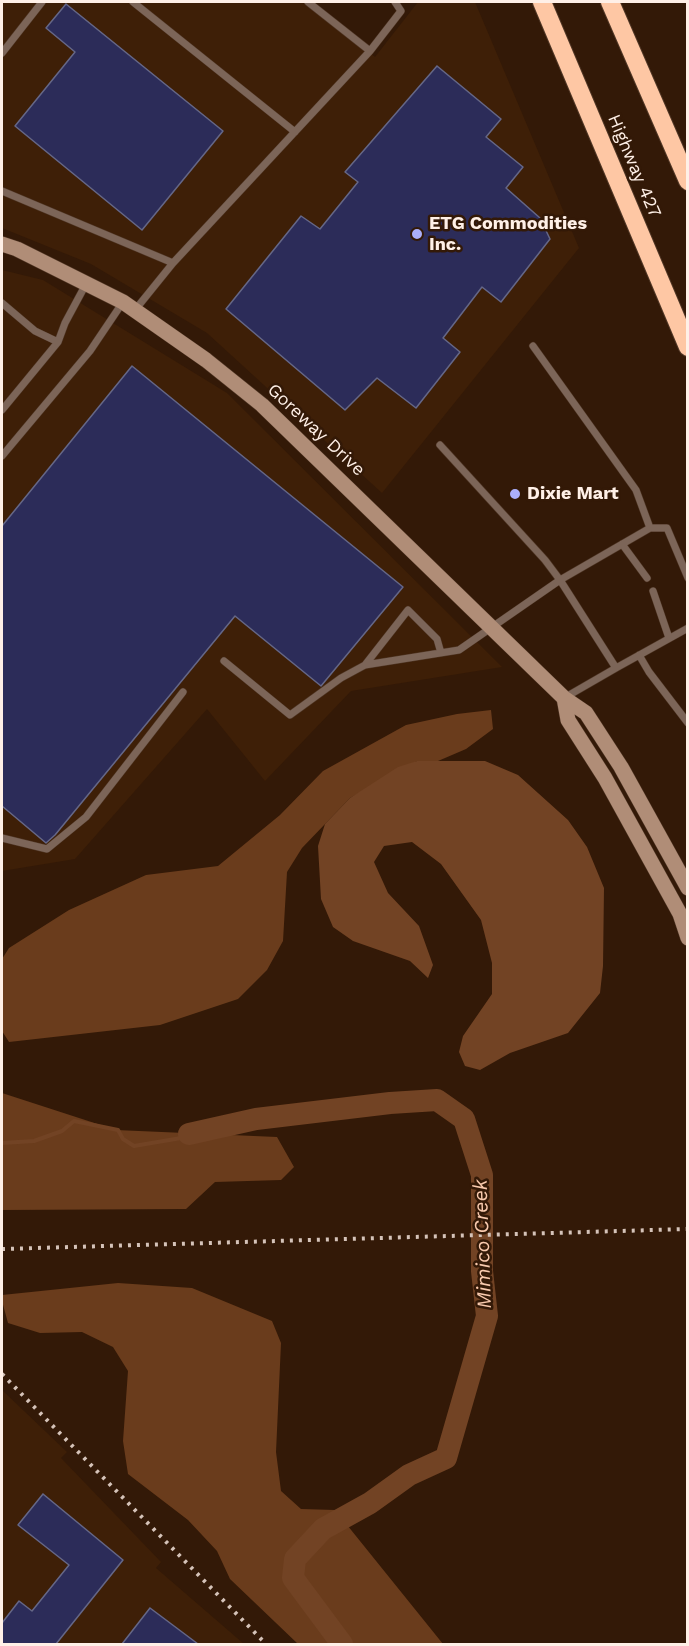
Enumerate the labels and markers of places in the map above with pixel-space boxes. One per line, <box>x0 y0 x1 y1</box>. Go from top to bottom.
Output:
place label: ETG Commodities Inc. <box>429 213 587 256</box>
marker: ETG Commodities Inc. <box>410 227 424 241</box>
place label: Dixie Mart <box>527 483 619 505</box>
marker: Dixie Mart <box>508 487 522 501</box>

